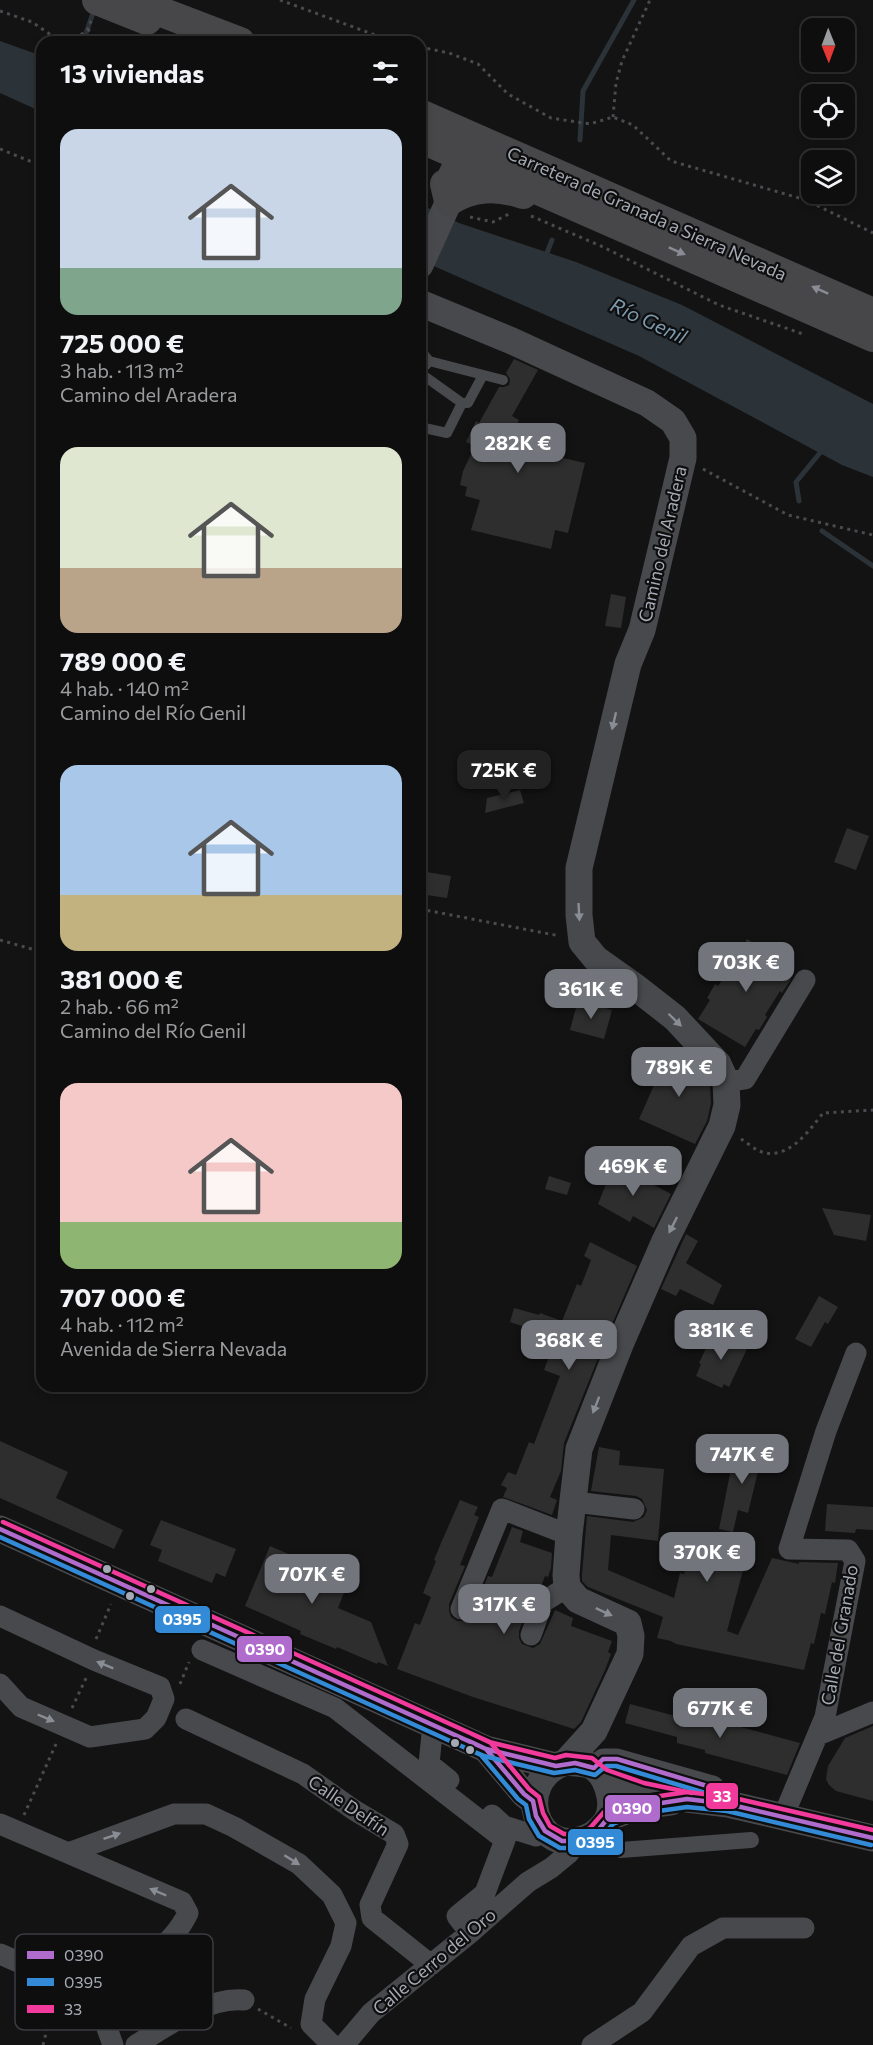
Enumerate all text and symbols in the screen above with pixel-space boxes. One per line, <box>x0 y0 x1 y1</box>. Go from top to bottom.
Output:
north arrow <box>801 18 855 72</box>
map controls <box>801 18 855 204</box>
icon: filters <box>369 56 402 89</box>
text: 13 viviendas <box>60 57 204 88</box>
button: locate <box>801 84 855 138</box>
street label: Carretera de Granada a Sierra Nevada <box>504 141 790 285</box>
button: layers <box>801 150 855 204</box>
icon: home <box>177 168 285 276</box>
one-way arrow <box>669 246 687 256</box>
one-way arrow <box>811 285 828 294</box>
water label: Río Genil <box>607 292 692 348</box>
text: 725 000 € <box>60 327 184 358</box>
text: 3 hab. · 113 m² <box>60 358 183 382</box>
text: Camino del Aradera <box>60 382 237 406</box>
pin: 282K € <box>469 423 567 474</box>
text: 282K € <box>485 430 551 454</box>
street label: Camino del Aradera <box>633 464 691 624</box>
icon: home <box>177 486 285 594</box>
text: 789 000 € <box>60 645 186 676</box>
text: 4 hab. · 140 m² <box>60 676 189 700</box>
text: Camino del Río Genil <box>60 700 246 724</box>
one-way arrow <box>609 712 618 731</box>
pin: 725K € <box>455 750 553 801</box>
text: 725K € <box>471 757 537 781</box>
icon: home <box>177 804 285 912</box>
one-way arrow <box>575 902 584 921</box>
pin: 703K € <box>697 942 795 993</box>
text: 703K € <box>712 949 780 973</box>
text: 381 000 € <box>60 963 183 994</box>
pin: 361K € <box>542 969 640 1020</box>
text: 361K € <box>559 976 623 1000</box>
text: 2 hab. · 66 m² <box>60 994 179 1018</box>
one-way arrow <box>667 1012 681 1026</box>
text: Camino del Río Genil <box>60 1018 246 1042</box>
pin: 789K € <box>630 1047 728 1098</box>
text: 789K € <box>645 1054 713 1078</box>
icon: home <box>177 1122 285 1230</box>
pin: 469K € <box>584 1146 682 1197</box>
text: 469K € <box>599 1153 667 1177</box>
one-way arrow <box>668 1217 677 1234</box>
text: 707 000 € <box>60 1281 186 1312</box>
pin: 381K € <box>672 1310 770 1361</box>
text: 4 hab. · 112 m² <box>60 1312 184 1336</box>
text: 381K € <box>689 1317 753 1341</box>
pin: 368K € <box>520 1320 618 1371</box>
text: 368K € <box>535 1327 603 1351</box>
text: Avenida de Sierra Nevada <box>60 1336 287 1360</box>
one-way arrow <box>591 1396 601 1414</box>
pin: 747K € <box>693 1434 791 1485</box>
text: 747K € <box>710 1441 774 1465</box>
pin: 370K € <box>658 1532 756 1583</box>
text: 370K € <box>673 1539 741 1563</box>
pin: 707K € <box>263 1554 361 1605</box>
text: 707K € <box>279 1561 345 1585</box>
unlabelled marker <box>101 1563 113 1575</box>
street label: Calle del Granado <box>816 1563 862 1707</box>
unlabelled marker <box>145 1583 157 1595</box>
pin: 317K € <box>455 1584 553 1635</box>
unlabelled marker <box>124 1590 136 1602</box>
text: 317K € <box>472 1591 536 1615</box>
line badge: 0395 <box>154 1605 211 1634</box>
one-way arrow <box>595 1607 612 1616</box>
text: 0395 <box>162 1609 202 1628</box>
line badge: 0390 <box>236 1635 293 1663</box>
text: 0390 <box>245 1639 285 1658</box>
one-way arrow <box>96 1660 114 1670</box>
pin: 677K € <box>671 1688 769 1739</box>
text: 677K € <box>687 1695 753 1719</box>
one-way arrow <box>37 1714 55 1723</box>
unlabelled marker <box>449 1737 461 1749</box>
unlabelled marker <box>464 1744 476 1756</box>
street label: Calle Delfín <box>304 1770 394 1840</box>
line badge: 33 <box>705 1782 739 1810</box>
text: 33 <box>713 1786 731 1805</box>
line badge: 0390 <box>604 1794 661 1823</box>
text: 0390 <box>612 1798 652 1817</box>
line badge: 0395 <box>567 1828 624 1856</box>
one-way arrow <box>104 1830 122 1840</box>
text: 0395 <box>575 1832 615 1851</box>
one-way arrow <box>284 1855 300 1866</box>
one-way arrow <box>149 1887 167 1896</box>
street label: Calle Cerro del Oro <box>368 1903 500 2019</box>
legend <box>15 1934 213 2030</box>
text: 0390 <box>64 1945 104 1964</box>
text: 0395 <box>64 1972 102 1991</box>
text: 33 <box>64 1999 82 2018</box>

